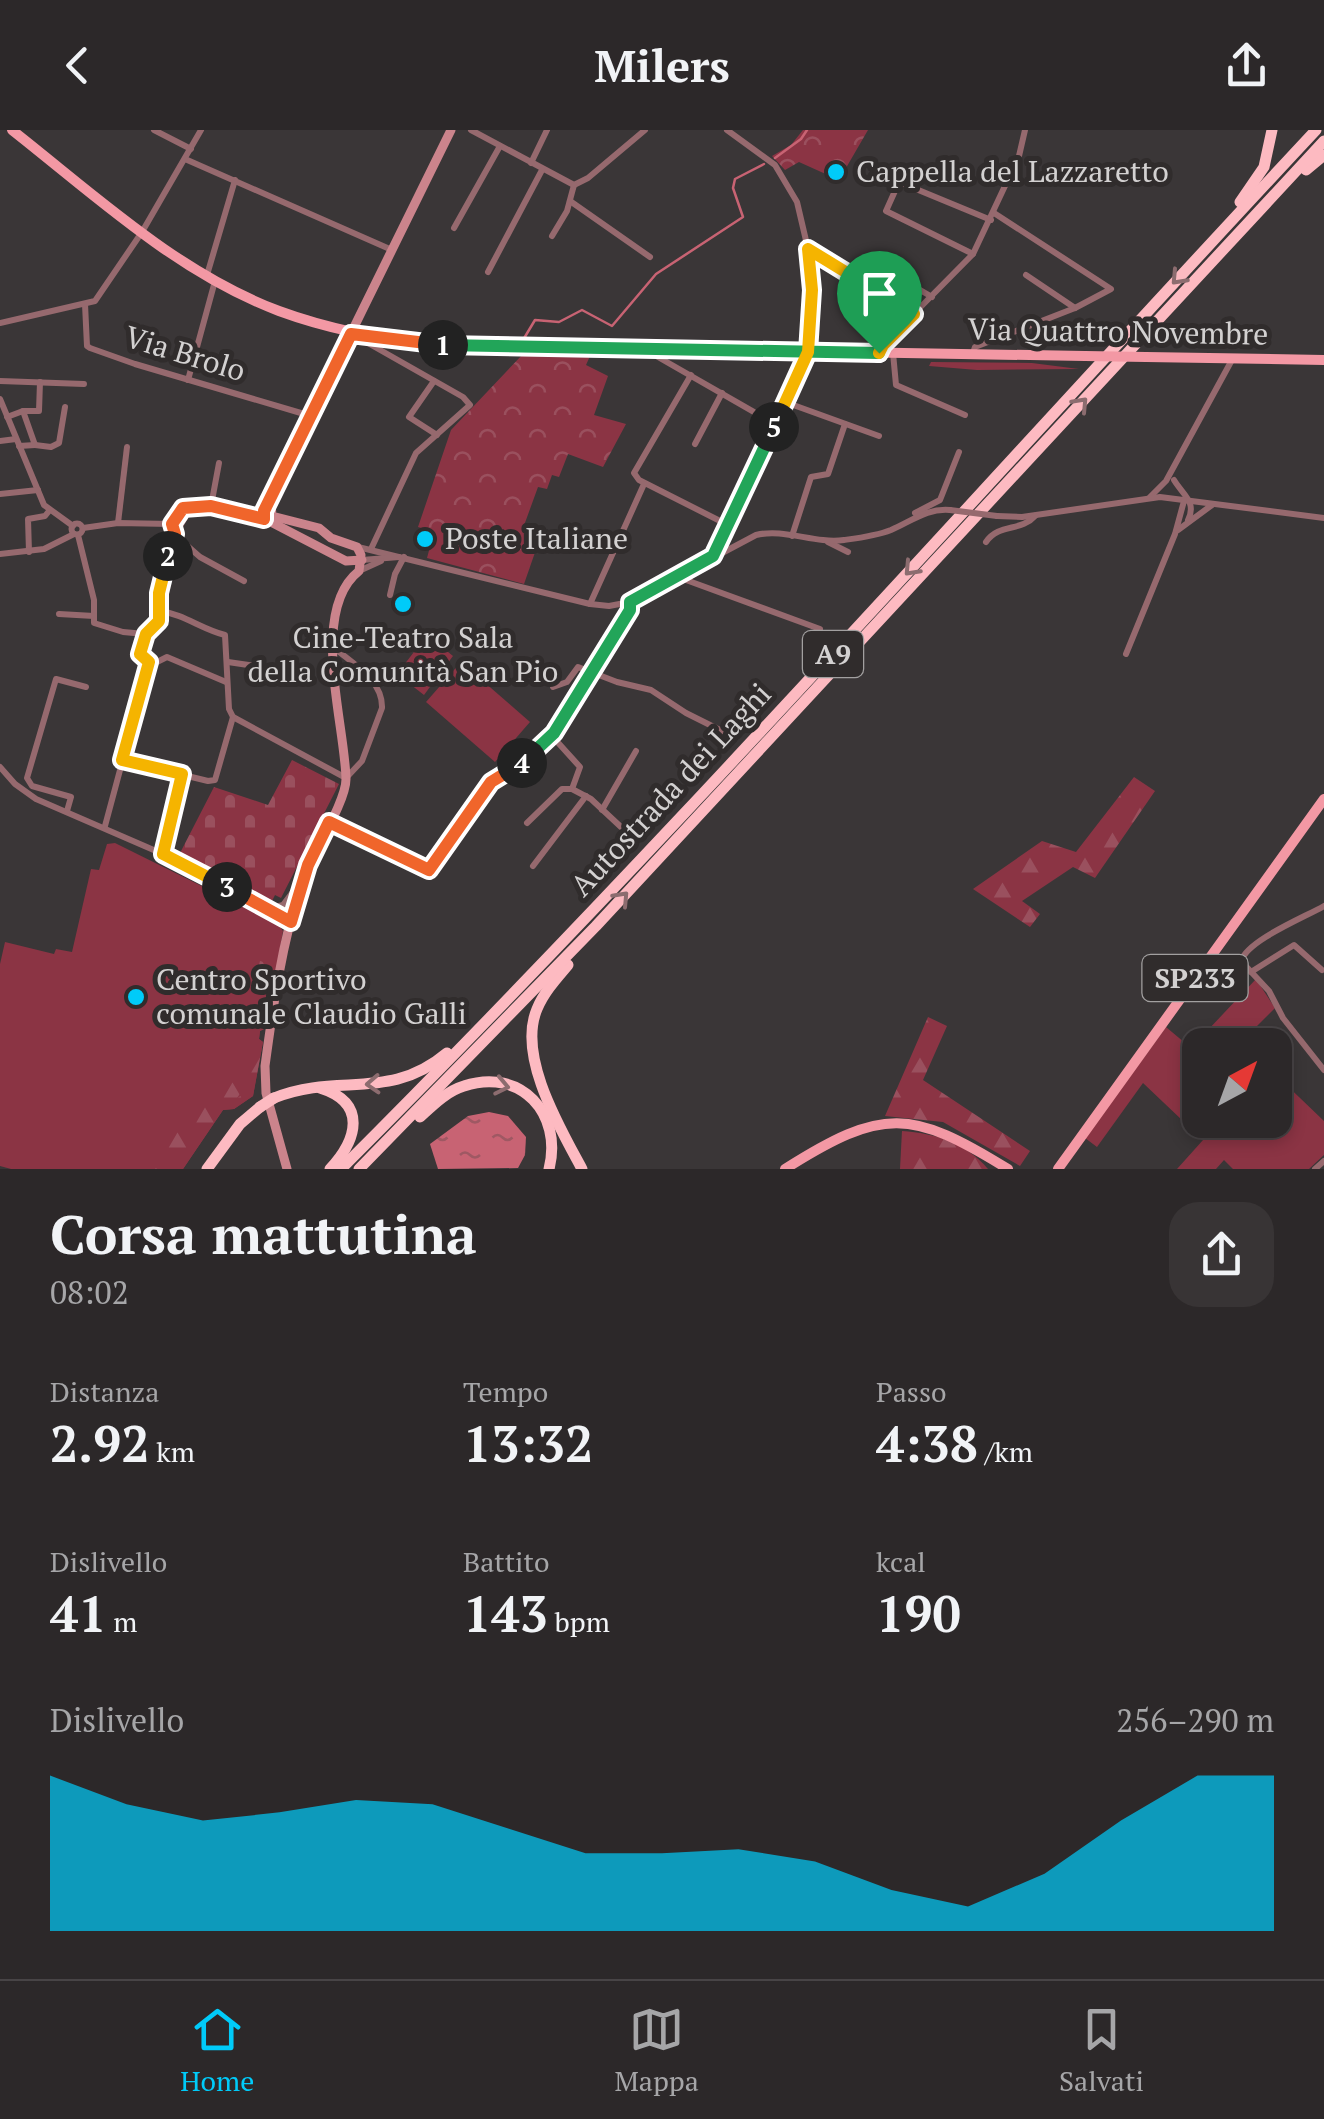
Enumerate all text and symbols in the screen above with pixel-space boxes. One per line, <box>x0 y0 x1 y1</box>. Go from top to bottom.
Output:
text: Milers <box>594 35 730 95</box>
icon: back <box>50 38 105 93</box>
icon: share <box>1219 38 1274 93</box>
place label: Cappella del Lazzaretto <box>856 151 1169 191</box>
marker: Cappella del Lazzaretto <box>825 161 847 183</box>
pin <box>837 251 922 354</box>
icon: arrive <box>852 266 907 321</box>
one-way arrow <box>1172 266 1190 285</box>
street label: Via Quattro Novembre <box>967 308 1269 354</box>
street label: Via Brolo <box>120 316 251 390</box>
pin: 1 <box>418 320 468 370</box>
text: 1 <box>435 326 451 363</box>
one-way arrow <box>1069 397 1087 415</box>
pin: 5 <box>749 402 799 452</box>
text: 5 <box>766 408 782 445</box>
place label: Poste Italiane <box>445 518 628 558</box>
marker: Poste Italiane <box>414 528 436 550</box>
pin: 2 <box>143 531 193 581</box>
text: 2 <box>160 537 176 574</box>
one-way arrow <box>905 557 923 576</box>
marker: Cine-Teatro Sala della Comunità San Pio <box>392 593 414 615</box>
place label: Cine-Teatro Sala della Comunità San Pio <box>248 617 558 691</box>
road number: A9 <box>803 631 863 677</box>
street label: Autostrada dei Laghi <box>561 674 779 904</box>
pin: 4 <box>497 738 547 788</box>
text: 4 <box>514 744 530 781</box>
pin: 3 <box>202 862 252 912</box>
text: 3 <box>219 868 235 905</box>
one-way arrow <box>610 892 628 910</box>
road number: SP233 <box>1142 955 1248 1001</box>
place label: Centro Sportivo comunale Claudio Galli <box>156 959 467 1033</box>
marker: Centro Sportivo comunale Claudio Galli <box>125 986 147 1008</box>
north arrow <box>1182 1028 1292 1138</box>
map controls <box>1182 1028 1292 1138</box>
one-way arrow <box>364 1073 380 1094</box>
one-way arrow <box>493 1074 510 1095</box>
text: Corsa mattutina <box>50 1197 477 1270</box>
button: share <box>1169 1202 1274 1307</box>
text: 08:02 <box>50 1271 129 1313</box>
text: Distanza <box>50 1373 159 1410</box>
text: Tempo <box>463 1373 548 1410</box>
text: Passo <box>876 1373 947 1410</box>
text: 2.92 <box>50 1410 150 1476</box>
text: 13:32 <box>463 1410 593 1476</box>
text: 4:38 <box>876 1410 978 1476</box>
text: km <box>150 1433 195 1470</box>
text: /km <box>978 1433 1033 1470</box>
text: Dislivello <box>50 1543 167 1580</box>
text: Battito <box>463 1543 549 1580</box>
text: kcal <box>876 1543 926 1580</box>
text: 41 <box>50 1580 107 1646</box>
text: 143 <box>463 1580 548 1646</box>
text: 190 <box>876 1580 961 1646</box>
text: m <box>107 1603 137 1640</box>
text: bpm <box>548 1603 610 1640</box>
text: Dislivello <box>50 1699 184 1741</box>
text: 256–290 m <box>1116 1699 1274 1741</box>
tab: Home <box>180 2002 254 2099</box>
tab: Mappa <box>615 2002 699 2099</box>
tab: Salvati <box>1059 2002 1144 2099</box>

